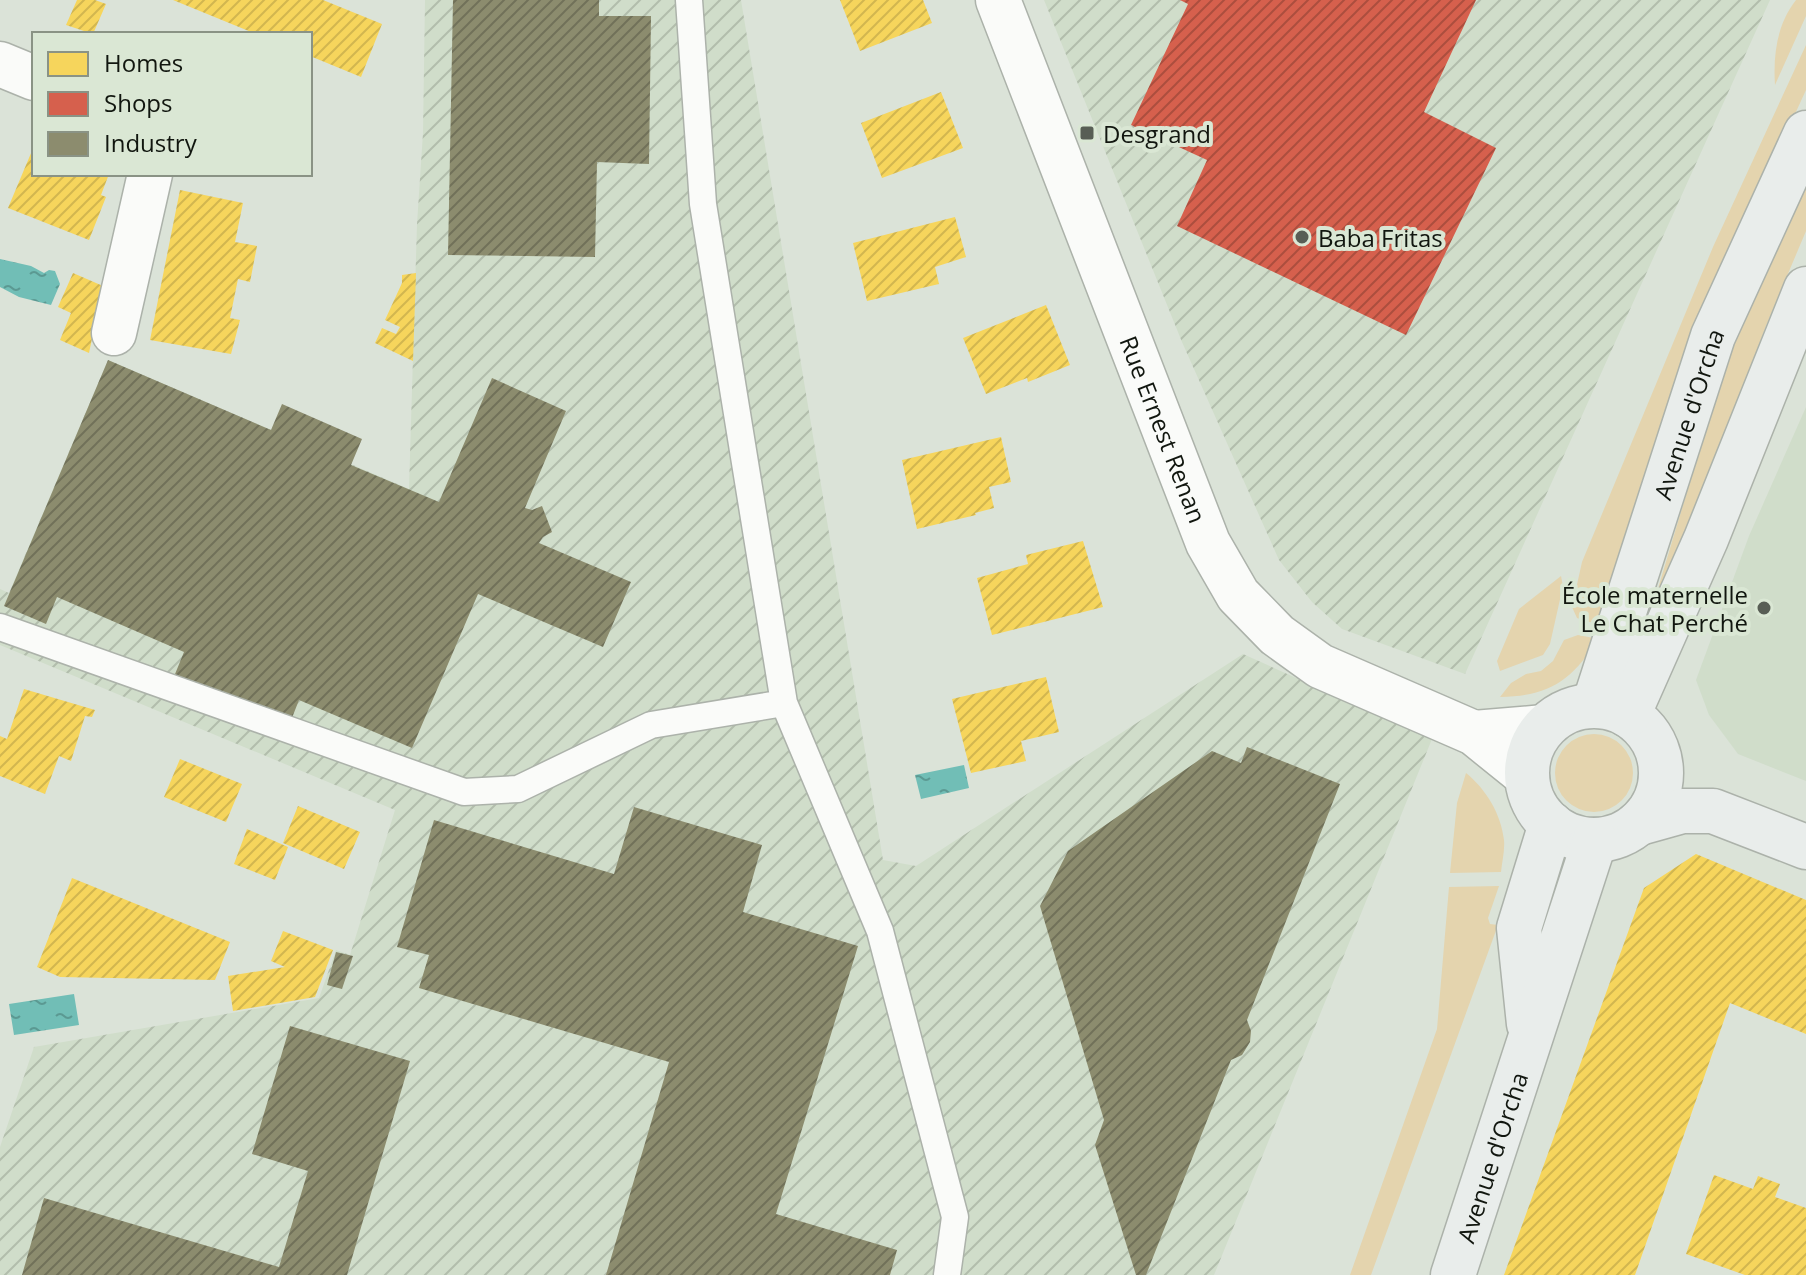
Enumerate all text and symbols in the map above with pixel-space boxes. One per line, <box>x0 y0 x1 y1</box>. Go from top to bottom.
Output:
legend <box>32 32 312 176</box>
text: Homes <box>104 46 183 79</box>
text: Shops <box>104 86 172 119</box>
place label: Desgrand <box>1103 117 1211 150</box>
marker: Desgrand <box>1078 124 1096 142</box>
text: Industry <box>104 126 198 159</box>
place label: Baba Fritas <box>1318 221 1443 254</box>
marker: Baba Fritas <box>1293 228 1311 246</box>
street label: Avenue d'Orcha <box>1645 323 1731 503</box>
street label: Rue Ernest Renan <box>1113 331 1215 527</box>
place label: École maternelle Le Chat Perché <box>1562 578 1748 639</box>
marker: École maternelle Le Chat Perché <box>1755 599 1773 617</box>
street label: Avenue d'Orcha <box>1448 1067 1535 1247</box>

